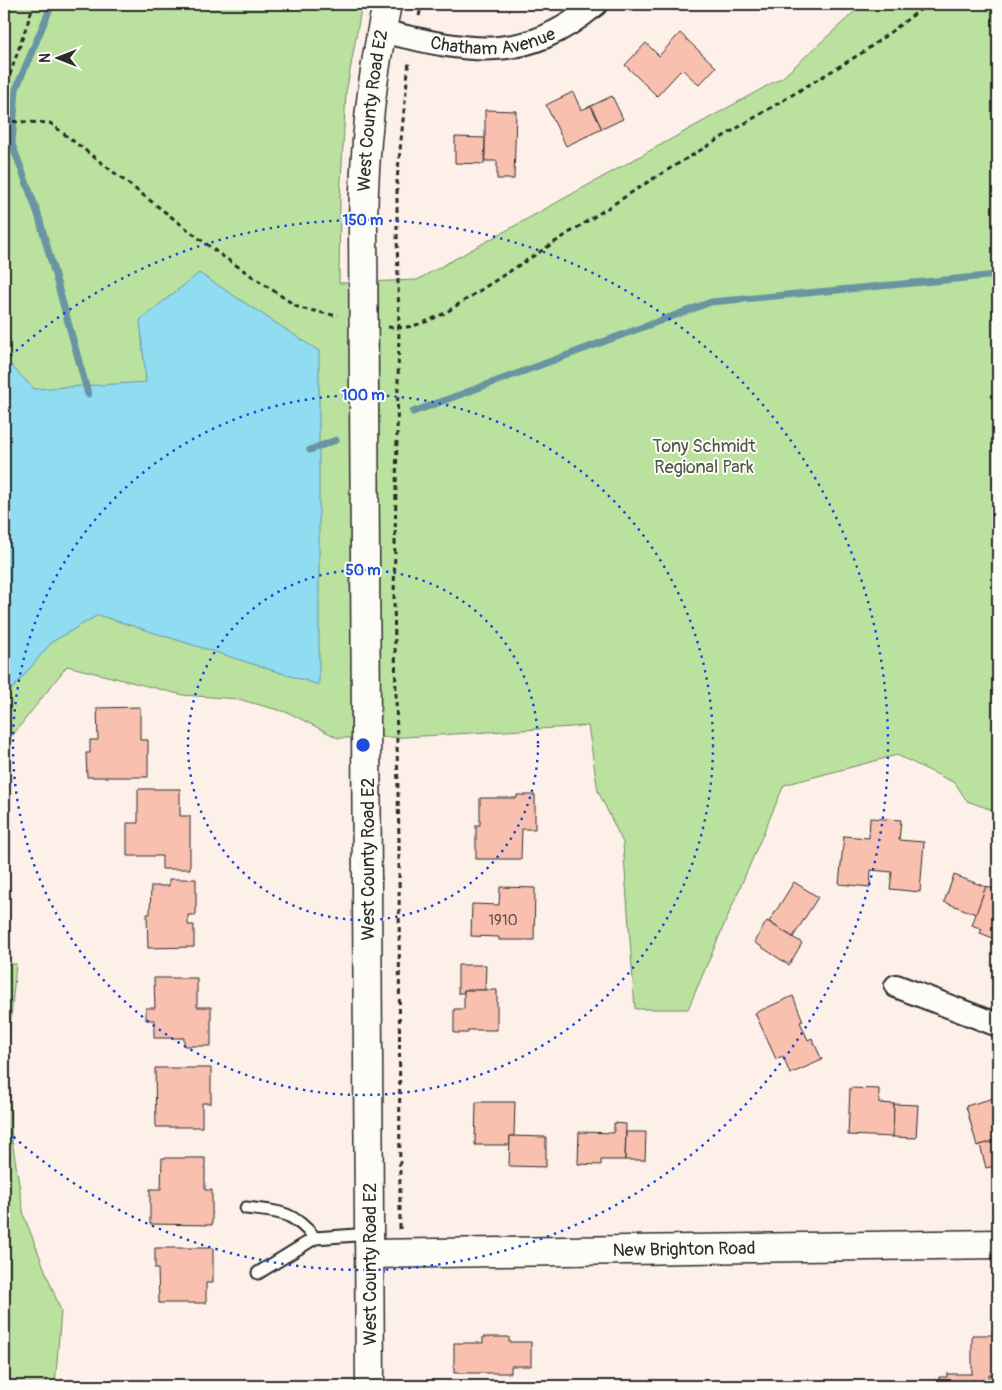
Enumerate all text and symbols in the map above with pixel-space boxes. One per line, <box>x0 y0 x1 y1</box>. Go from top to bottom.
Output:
street label: Chatham Avenue <box>428 22 559 60</box>
street label: West County Road E2 <box>352 28 393 192</box>
north arrow <box>32 32 82 82</box>
text: N <box>37 53 54 63</box>
text: 150 m <box>343 211 383 230</box>
text: 100 m <box>342 386 384 405</box>
park label: Tony Schmidt Regional Park <box>652 435 756 479</box>
text: 50 m <box>346 561 380 580</box>
centre of rings <box>354 736 372 754</box>
street label: West County Road E2 <box>357 778 380 940</box>
house number: 1910 <box>488 911 518 930</box>
street label: West County Road E2 <box>359 1183 382 1345</box>
street label: New Brighton Road <box>612 1236 756 1262</box>

